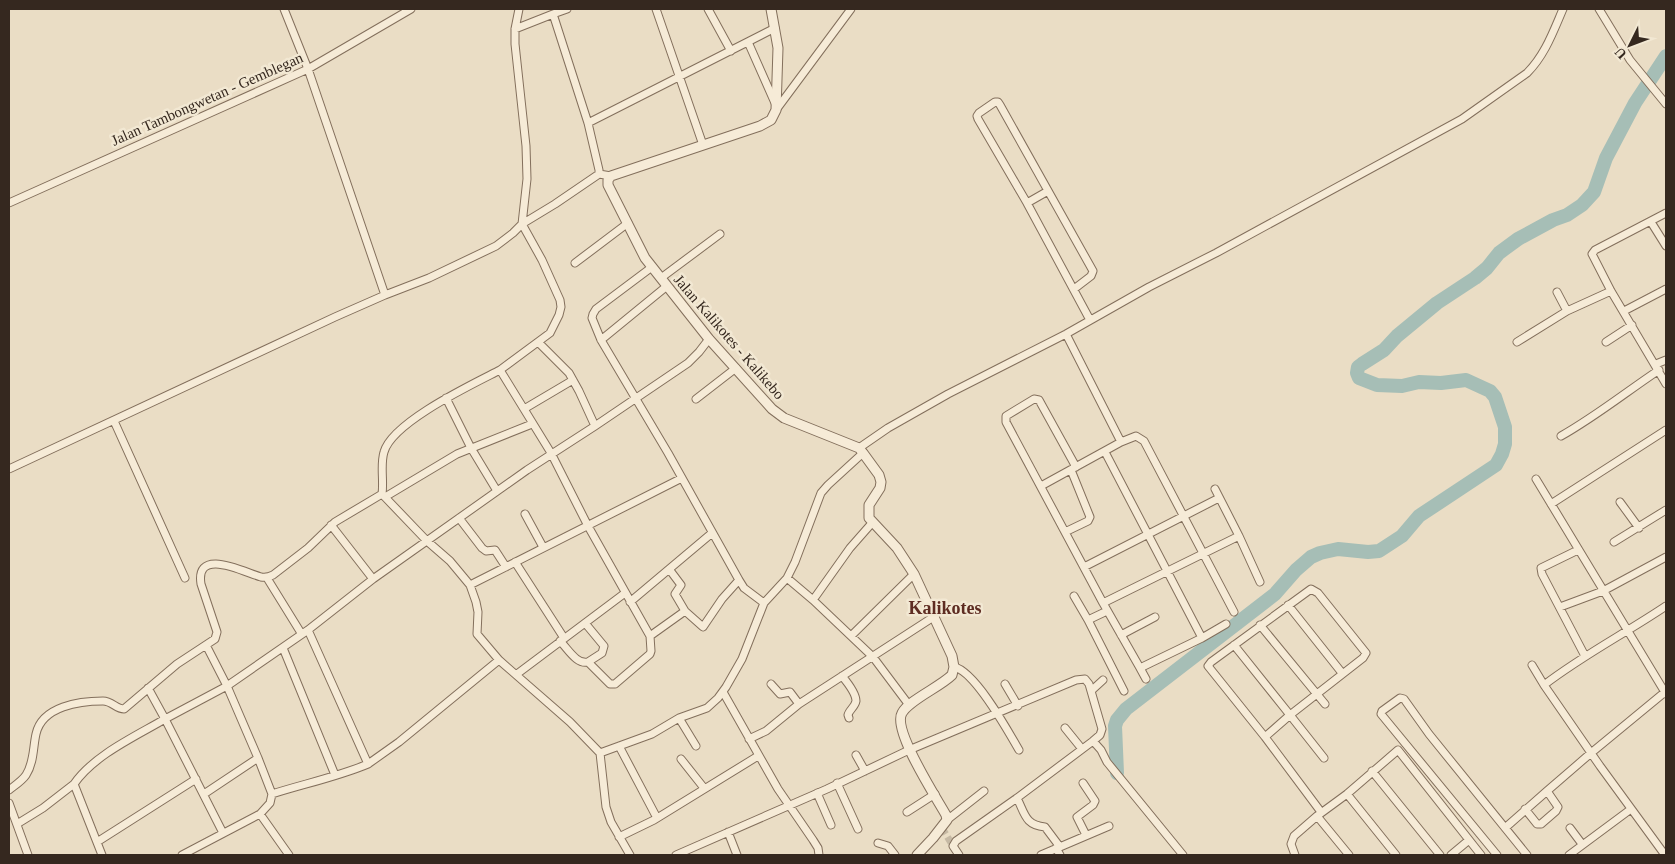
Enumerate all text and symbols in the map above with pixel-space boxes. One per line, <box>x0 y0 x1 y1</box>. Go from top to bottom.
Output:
north arrow <box>1605 20 1655 70</box>
text: U <box>1612 45 1630 62</box>
street label: Jalan Tambongwetan - Gemblegan <box>109 49 306 149</box>
street label: Jalan Kalikotes - Kalikebo <box>671 272 787 402</box>
district label: Kalikotes <box>908 598 982 618</box>

